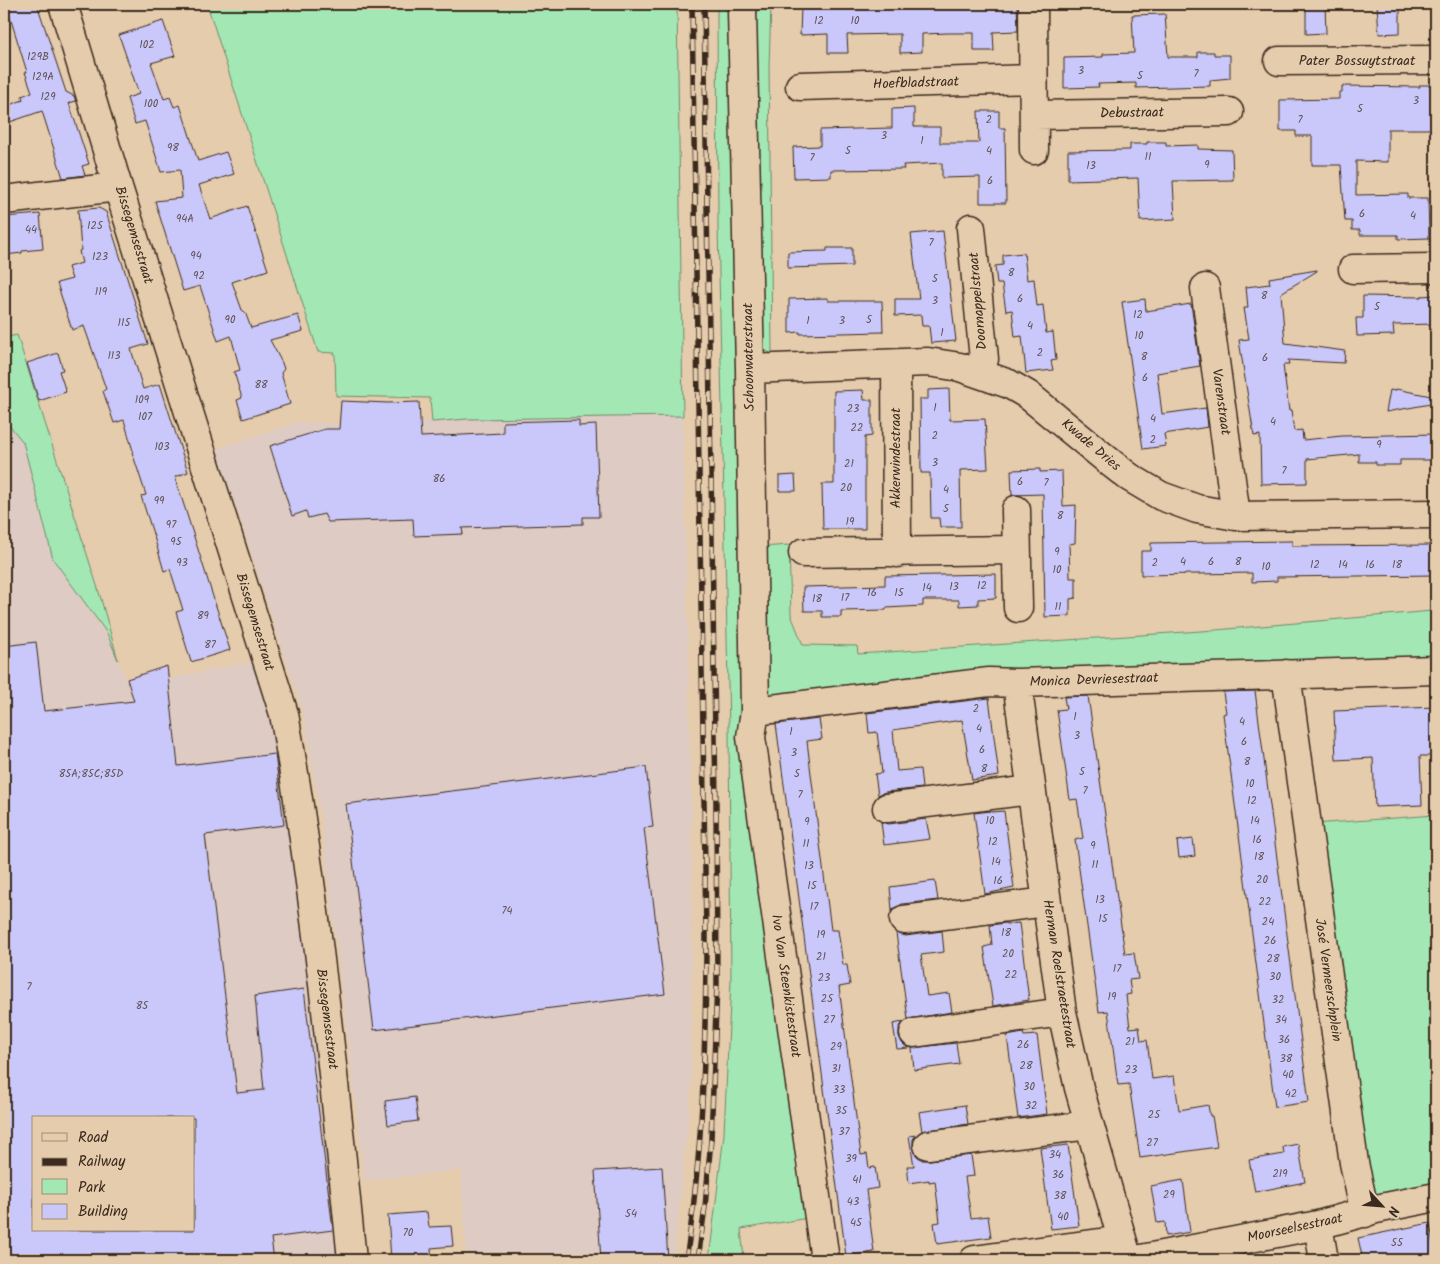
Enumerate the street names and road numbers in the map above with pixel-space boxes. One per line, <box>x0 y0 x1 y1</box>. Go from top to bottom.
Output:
street label: Pater Bossuytstraat <box>1299 50 1416 72</box>
street label: Hoefbladstraat <box>873 70 960 95</box>
street label: Debustraat <box>1100 101 1165 125</box>
street label: Bissegemsestraat <box>109 183 160 287</box>
street label: Doornappelstraat <box>963 251 993 351</box>
street label: Schoonwaterstraat <box>737 302 761 411</box>
street label: Varenstraat <box>1205 367 1237 437</box>
street label: Akkerwindestraat <box>885 407 907 508</box>
street label: Kwade Dries <box>1056 413 1126 477</box>
street label: Bissegemsestraat <box>230 570 281 674</box>
street label: Monica Devriesestraat <box>1029 667 1159 693</box>
street label: Herman Roelstraetestraat <box>1036 898 1082 1051</box>
street label: Ivo Van Steenkistestraat <box>765 913 807 1060</box>
street label: José Vermeerschplein <box>1308 917 1348 1043</box>
street label: Bissegemsestraat <box>310 967 344 1071</box>
street label: Moorseelsestraat <box>1245 1207 1345 1249</box>

